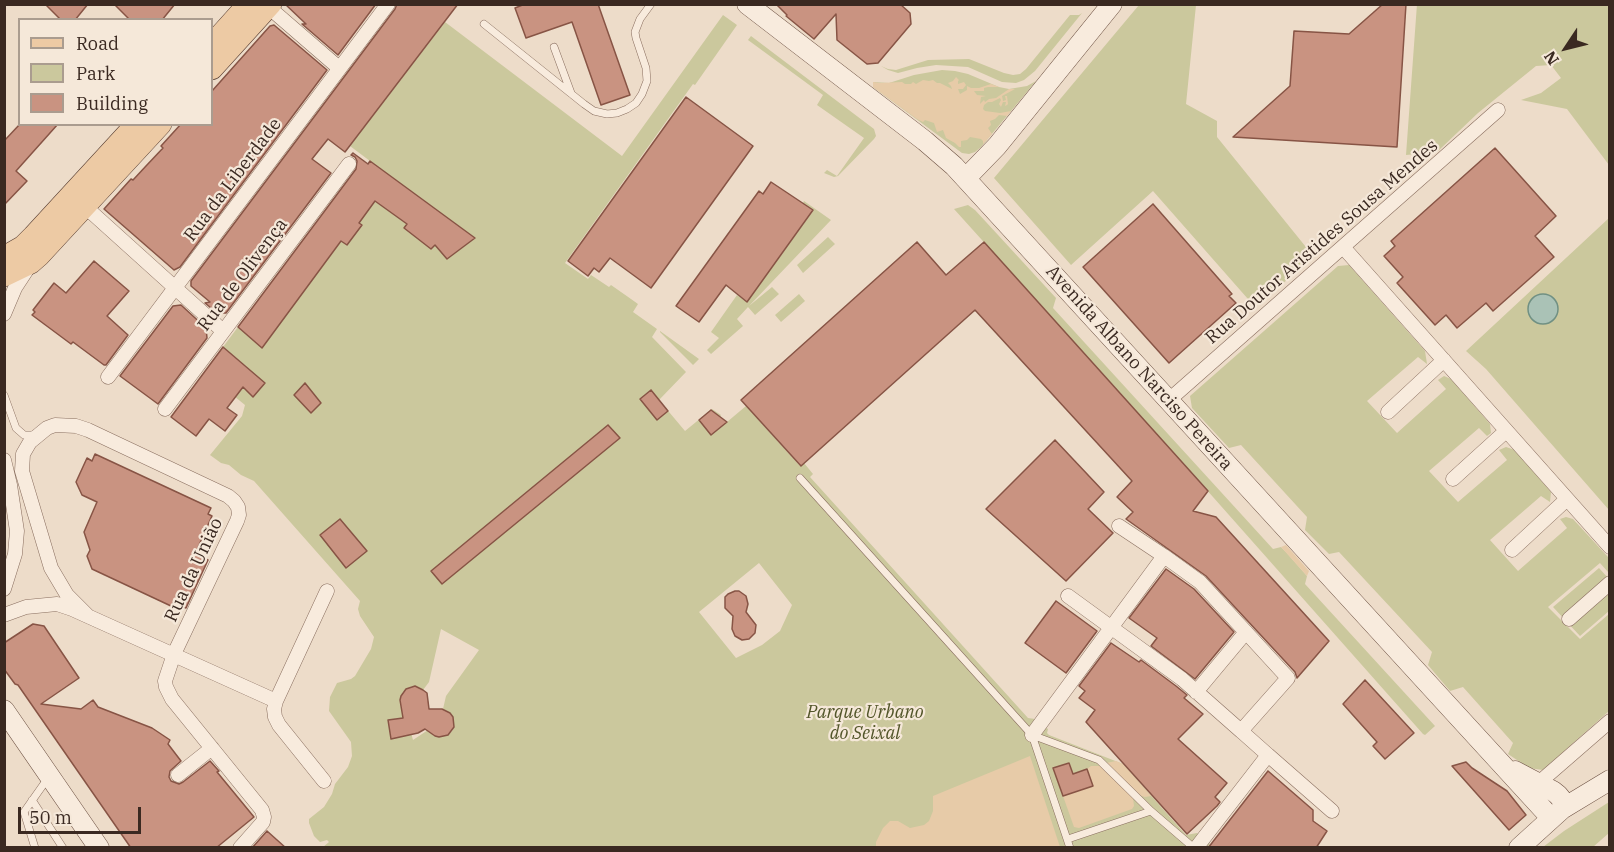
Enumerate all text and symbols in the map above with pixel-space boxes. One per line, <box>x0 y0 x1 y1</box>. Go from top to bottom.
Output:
legend <box>18 18 213 126</box>
north arrow <box>1536 18 1596 78</box>
text: Road <box>76 32 119 55</box>
text: N <box>1539 47 1563 69</box>
text: Park <box>76 62 115 85</box>
text: Building <box>76 92 148 115</box>
street label: Rua da Liberdade <box>180 114 286 246</box>
street label: Rua Doutor Aristides Sousa Mendes <box>1201 135 1443 349</box>
street label: Rua de Olivença <box>194 214 292 336</box>
street label: Avenida Albano Narciso Pereira <box>1041 261 1237 475</box>
street label: Rua da União <box>160 514 228 626</box>
park label: Parque Urbano do Seixal <box>806 702 924 744</box>
scale bar <box>21 795 144 833</box>
text: 50 m <box>29 806 72 829</box>

